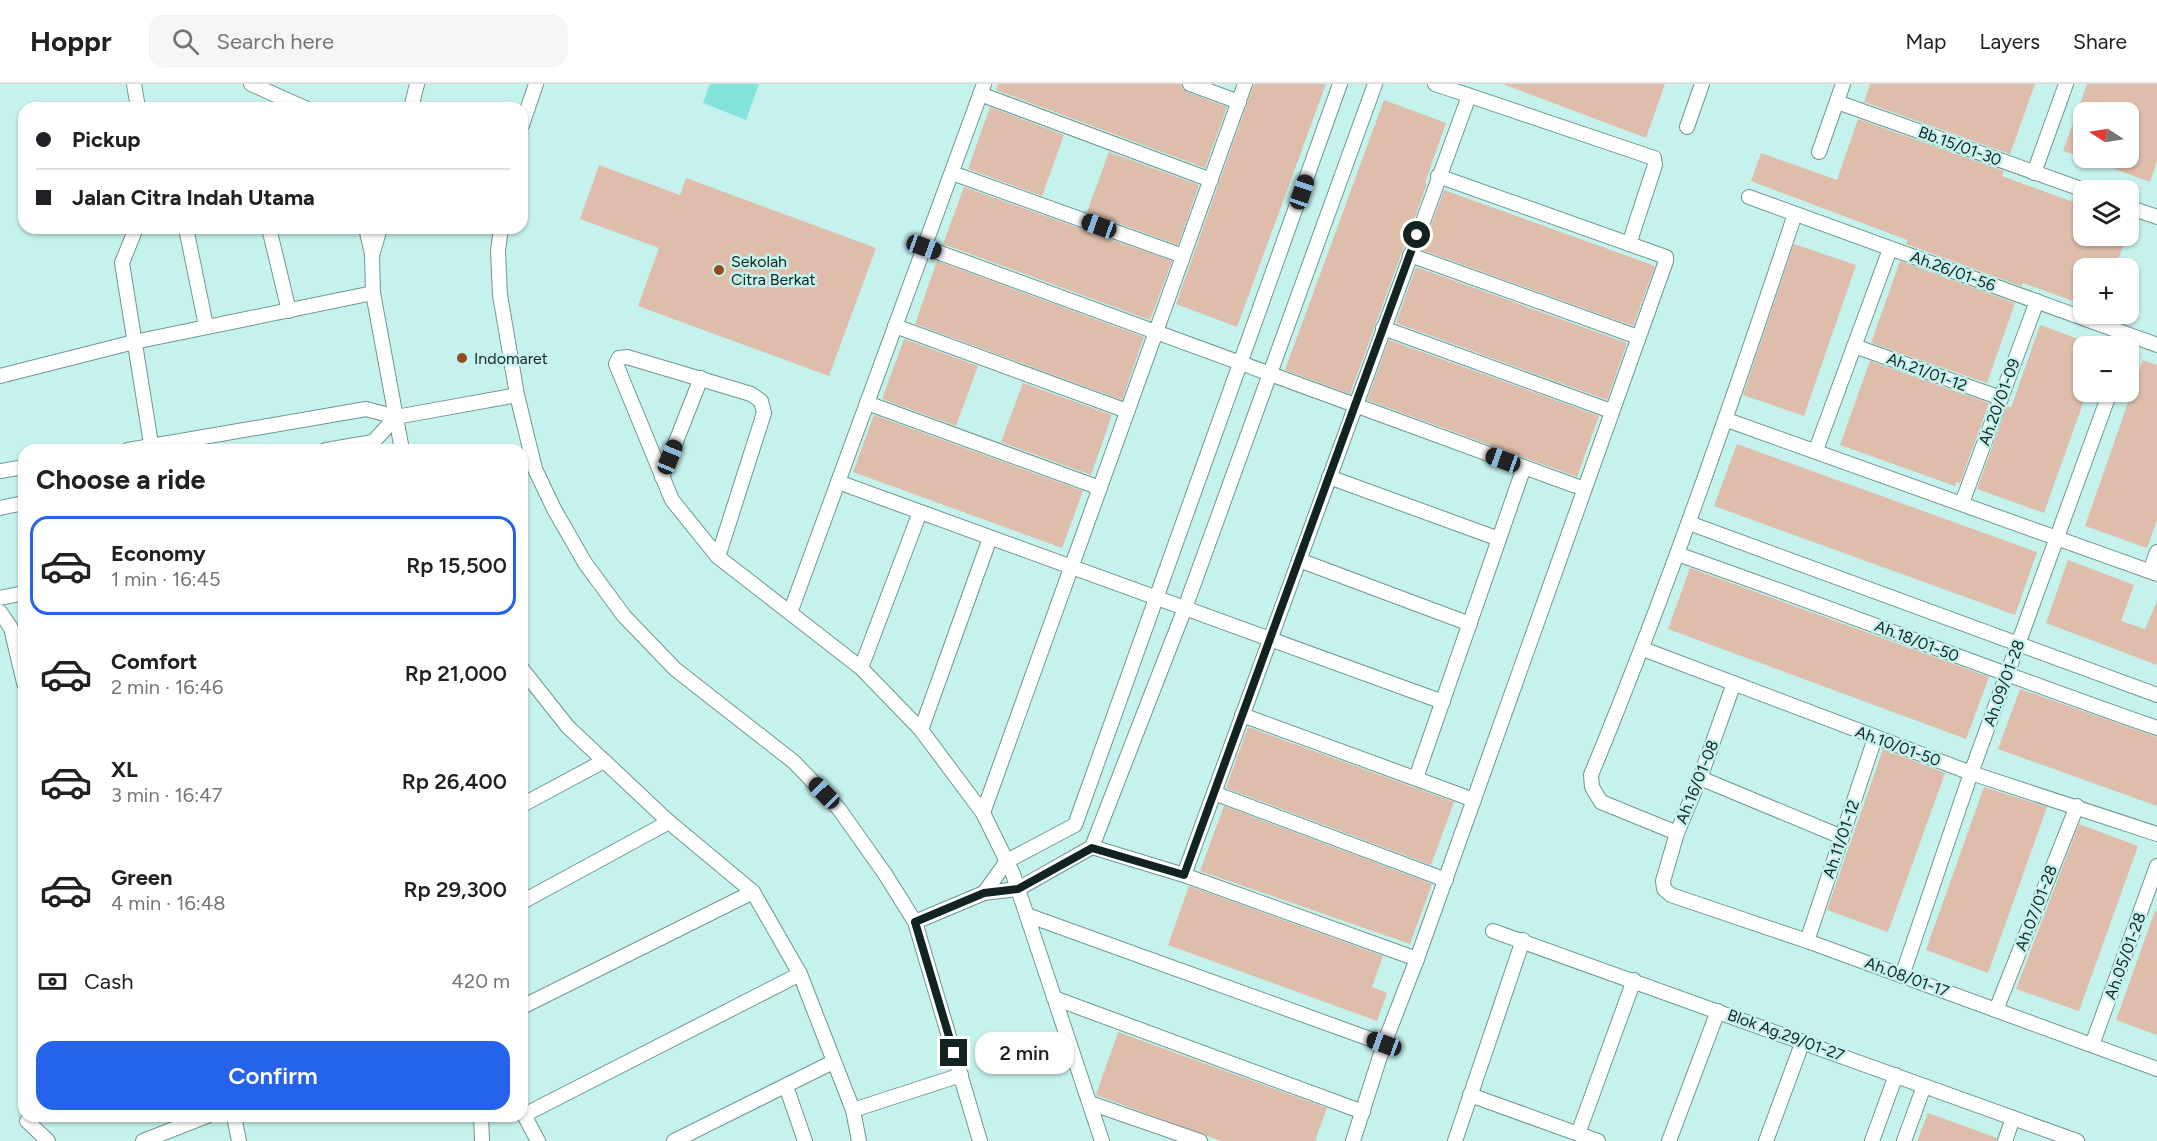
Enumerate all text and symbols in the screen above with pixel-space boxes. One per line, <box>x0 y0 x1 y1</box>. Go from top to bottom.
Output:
search box <box>148 14 568 68</box>
text: Hoppr <box>30 24 112 58</box>
icon: search <box>169 25 202 58</box>
text: Search here <box>217 28 334 55</box>
text: Map <box>1906 29 1946 54</box>
text: Layers <box>1979 29 2040 54</box>
text: Share <box>2073 29 2127 54</box>
north arrow <box>2073 102 2139 168</box>
map controls <box>2073 102 2139 402</box>
street label: Bb.15/01-30 <box>1916 122 2004 170</box>
text: Pickup <box>72 126 141 153</box>
car <box>1288 172 1316 212</box>
button: layers <box>2073 180 2139 246</box>
text: Jalan Citra Indah Utama <box>72 184 315 211</box>
car <box>1079 211 1119 241</box>
route start <box>1403 221 1430 248</box>
car <box>904 232 944 262</box>
street label: Ah.26/01-56 <box>1908 247 1998 295</box>
place label: Sekolah Citra Berkat <box>731 252 816 289</box>
button: + <box>2073 258 2139 324</box>
marker: Sekolah Citra Berkat <box>712 263 726 277</box>
button: − <box>2073 336 2139 402</box>
place label: Indomaret <box>474 349 548 368</box>
street label: Ah.21/01-12 <box>1884 349 1970 395</box>
marker: Indomaret <box>455 351 469 365</box>
street label: Ah.20/01-09 <box>1974 356 2024 448</box>
car <box>655 437 685 477</box>
car <box>1483 445 1523 475</box>
text: Choose a ride <box>36 463 205 496</box>
icon: car <box>39 539 93 593</box>
text: Economy <box>111 540 206 567</box>
text: Rp 15,500 <box>406 552 507 579</box>
text: 1 min · 16:45 <box>111 567 221 591</box>
street label: Ah.18/01-50 <box>1872 616 1962 666</box>
street label: Ah.09/01-28 <box>1980 637 2028 729</box>
icon: car <box>39 647 93 701</box>
text: Comfort <box>111 648 197 675</box>
text: Rp 21,000 <box>405 660 507 687</box>
text: 2 min · 16:46 <box>111 675 223 699</box>
street label: Ah.10/01-50 <box>1853 722 1943 770</box>
street label: Ah.16/01-08 <box>1672 737 1722 827</box>
icon: car <box>39 755 93 809</box>
text: XL <box>111 756 138 783</box>
text: Rp 26,400 <box>402 768 507 795</box>
car <box>805 774 843 812</box>
text: 3 min · 16:47 <box>111 783 222 807</box>
street label: Ah.11/01-12 <box>1819 797 1863 881</box>
street label: Ah.07/01-28 <box>2011 862 2061 954</box>
icon: car <box>39 863 93 917</box>
text: Green <box>111 864 173 891</box>
text: Rp 29,300 <box>403 876 507 903</box>
text: 4 min · 16:48 <box>111 891 225 915</box>
street label: Ah.05/01-28 <box>2100 910 2150 1002</box>
street label: Ah.08/01-17 <box>1862 953 1952 1001</box>
icon: cash <box>36 965 69 998</box>
text: Cash <box>84 968 134 995</box>
text: 420 m <box>452 969 510 993</box>
street label: Blok Ag.29/01-27 <box>1725 1005 1847 1065</box>
car <box>1364 1029 1404 1059</box>
callout: 2 min <box>975 1032 1074 1074</box>
route end <box>940 1039 967 1066</box>
button: Confirm <box>36 1041 510 1110</box>
text: 2 min <box>1000 1041 1049 1065</box>

